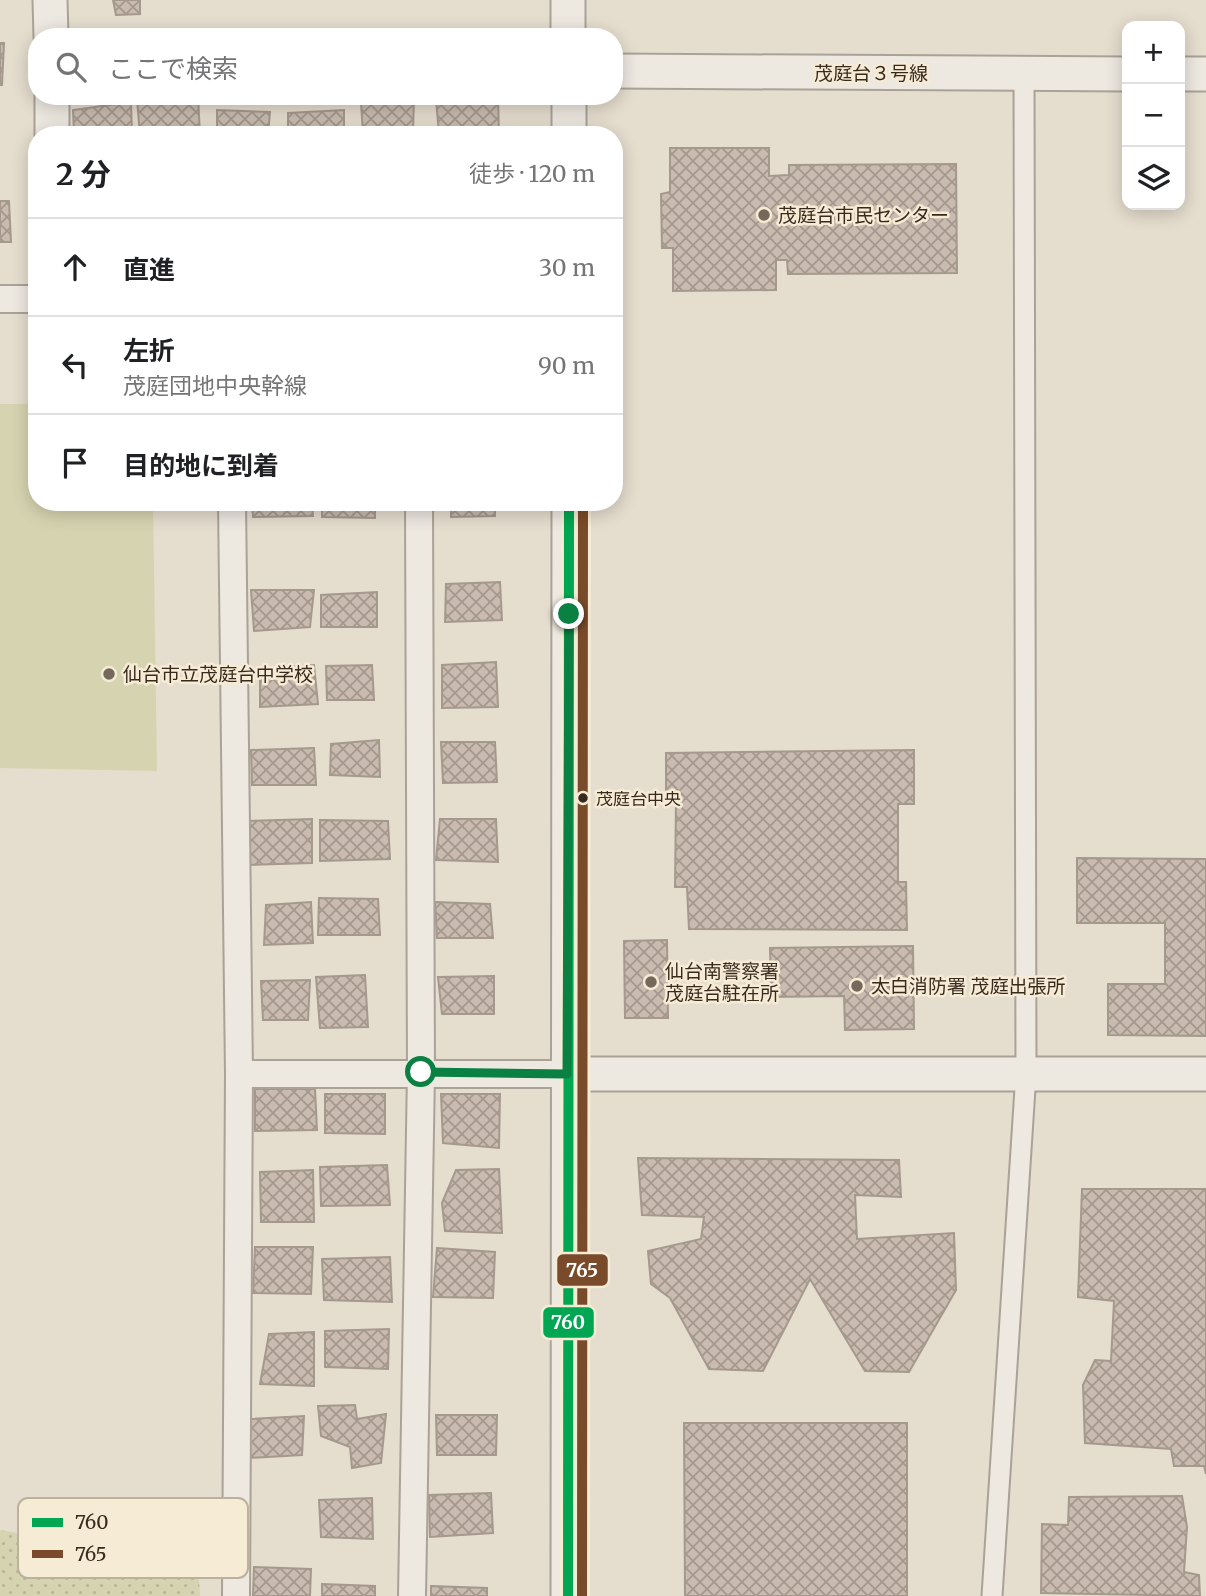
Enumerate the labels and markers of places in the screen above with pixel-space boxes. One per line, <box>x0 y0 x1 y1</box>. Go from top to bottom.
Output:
place label: 茂庭台市民センター <box>778 203 949 227</box>
marker: 茂庭台市民センター <box>756 207 772 223</box>
place label: 仙台市立茂庭台中学校 <box>123 662 313 686</box>
marker: 仙台市立茂庭台中学校 <box>101 666 117 682</box>
place label: 茂庭台中央 <box>596 788 681 810</box>
marker: 茂庭台中央 <box>576 791 590 805</box>
place label: 仙台南警察署 茂庭台駐在所 <box>665 959 779 1005</box>
marker: 仙台南警察署 茂庭台駐在所 <box>643 974 659 990</box>
place label: 太白消防署 茂庭出張所 <box>871 974 1066 998</box>
marker: 太白消防署 茂庭出張所 <box>849 978 865 994</box>

